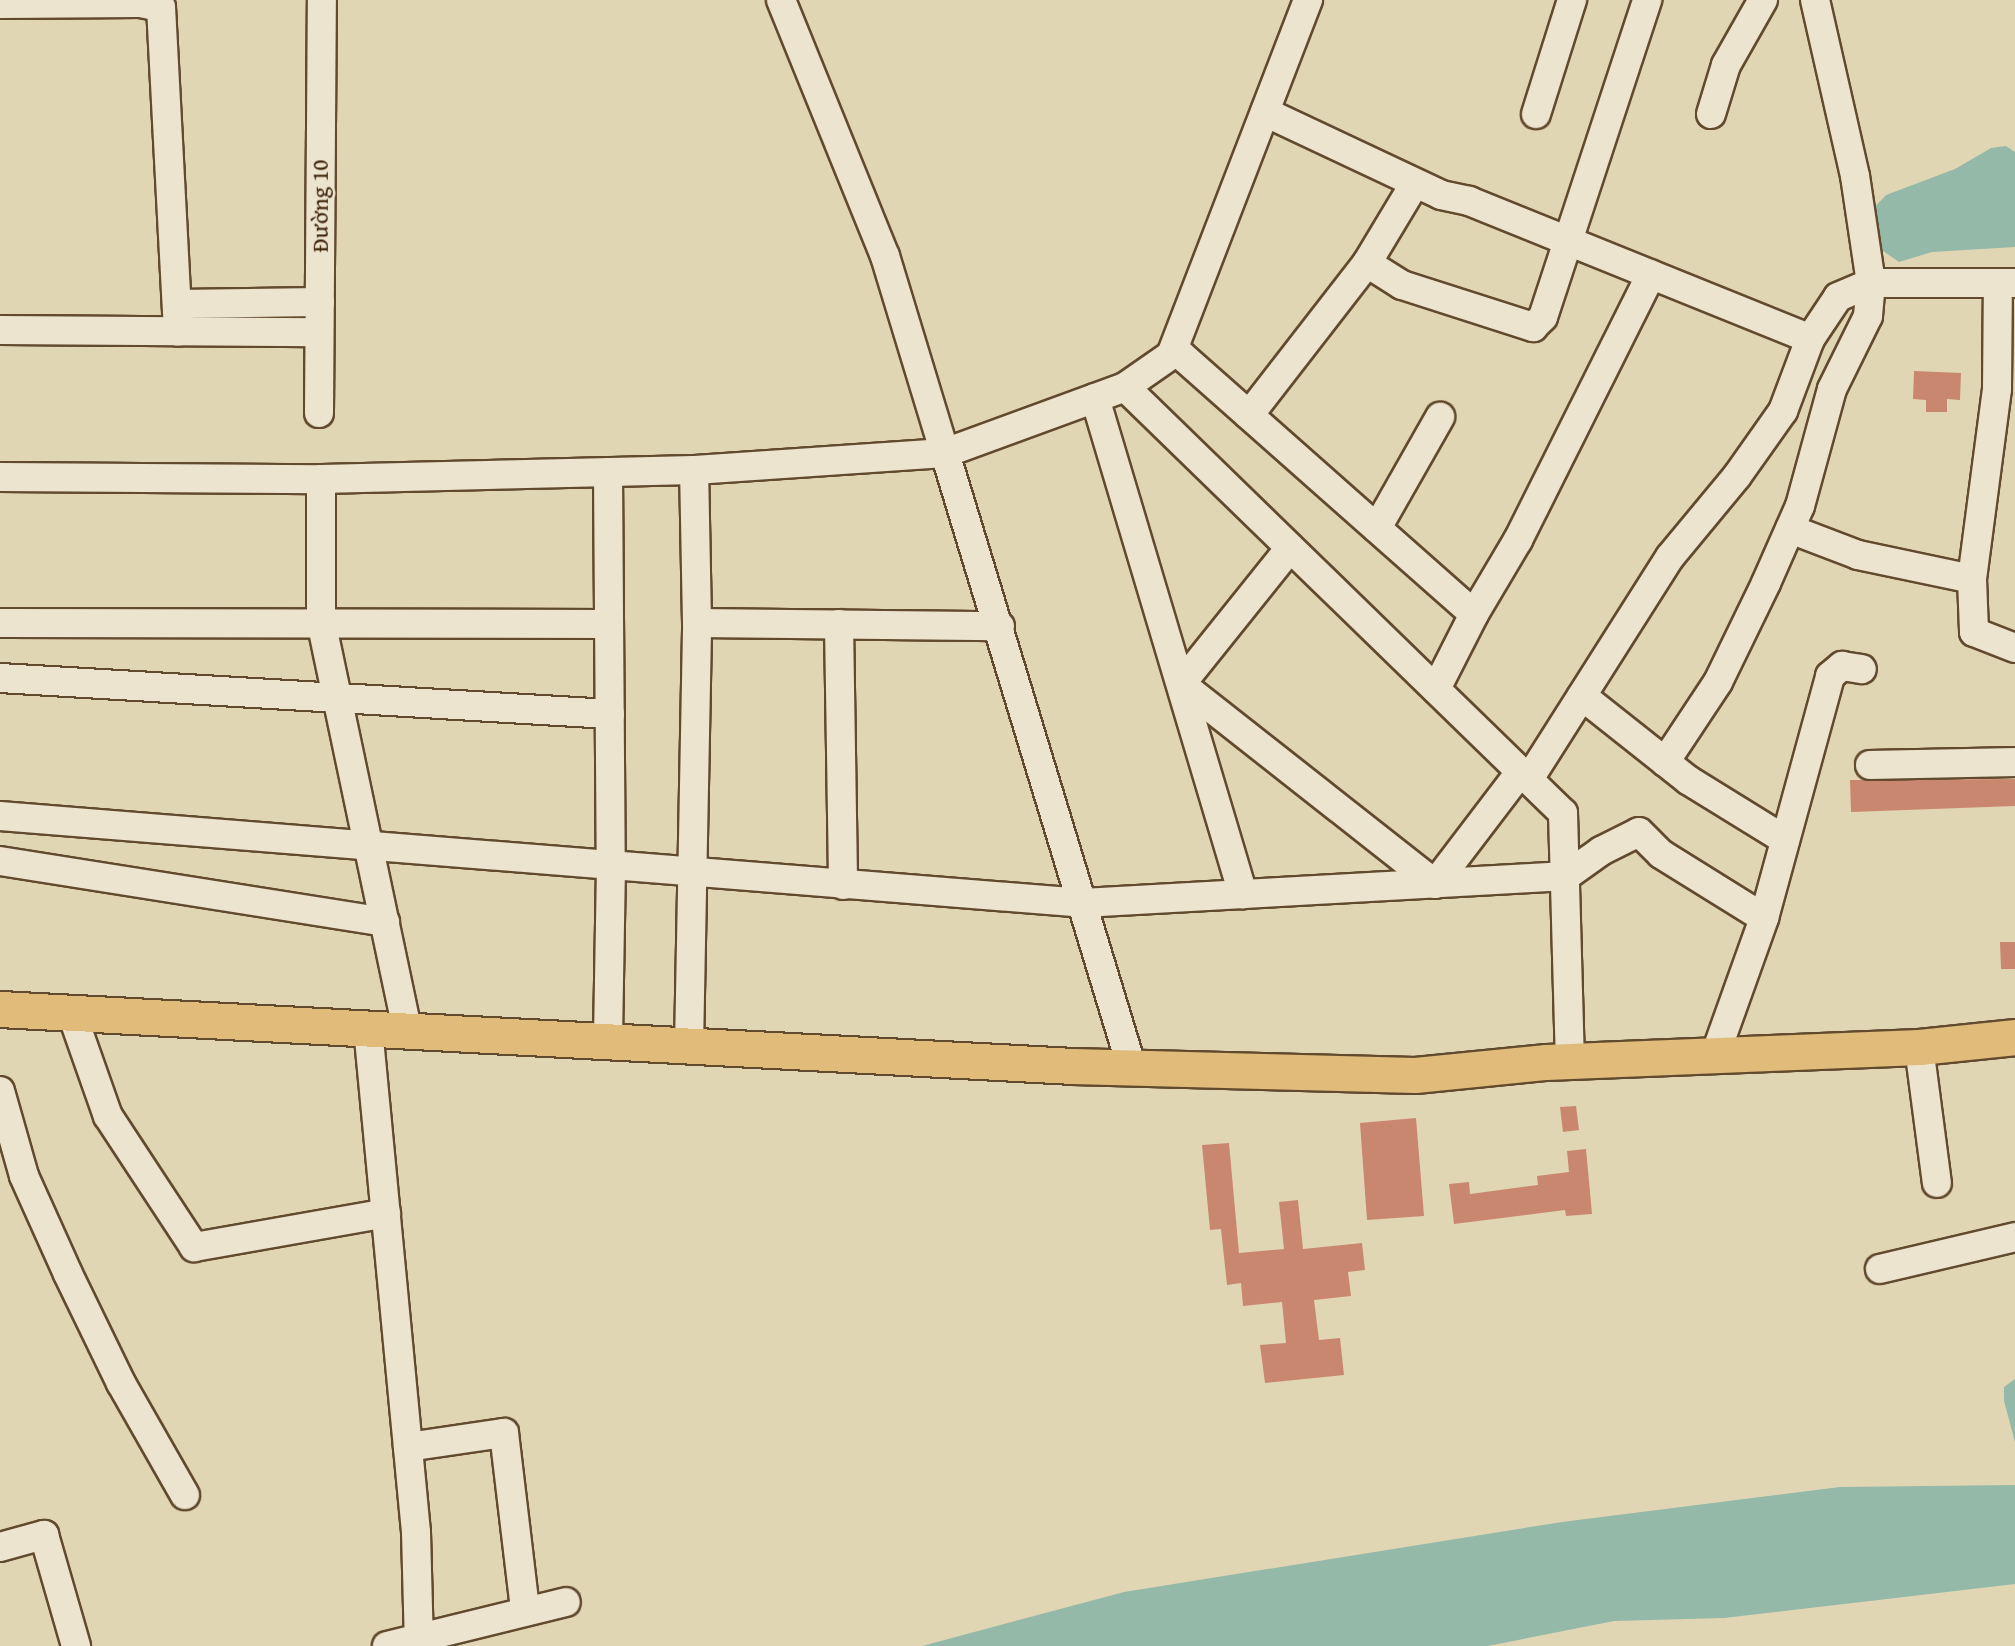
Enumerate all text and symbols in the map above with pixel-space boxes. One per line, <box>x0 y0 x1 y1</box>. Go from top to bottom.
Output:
street label: Đường 10 <box>306 160 334 252</box>

